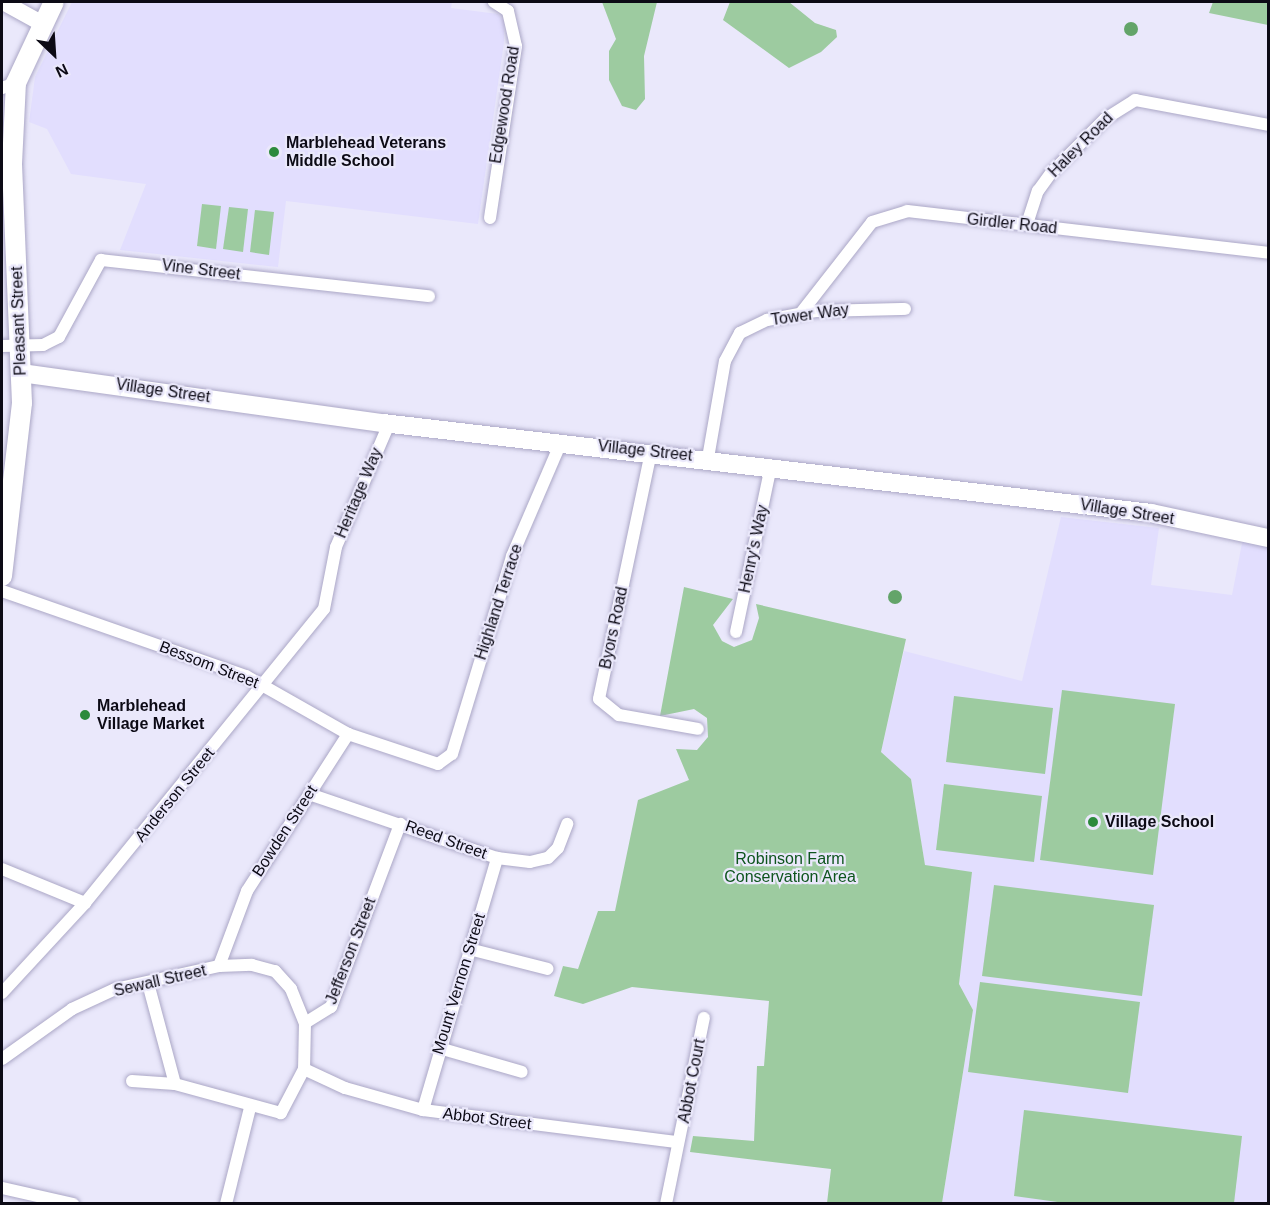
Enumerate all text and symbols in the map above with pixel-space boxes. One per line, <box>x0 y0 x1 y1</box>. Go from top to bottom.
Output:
north arrow <box>24 24 84 84</box>
street label: Edgewood Road <box>486 45 524 165</box>
text: N <box>53 61 71 81</box>
street label: Haley Road <box>1045 109 1117 181</box>
place label: Marblehead Veterans Middle School <box>286 133 446 171</box>
marker: Marblehead Veterans Middle School <box>267 145 281 159</box>
street label: Girdler Road <box>966 210 1058 238</box>
street label: Vine Street <box>161 256 241 284</box>
street label: Pleasant Street <box>7 266 31 376</box>
street label: Tower Way <box>770 300 850 330</box>
street label: Village Street <box>115 375 211 407</box>
street label: Village Street <box>597 436 693 466</box>
street label: Heritage Way <box>331 445 387 541</box>
street label: Village Street <box>1079 495 1175 529</box>
street label: Henry's Way <box>735 503 773 595</box>
street label: Highland Terrace <box>471 542 527 662</box>
street label: Byors Road <box>596 585 632 671</box>
street label: Bessom Street <box>157 637 261 693</box>
place label: Marblehead Village Market <box>97 696 204 734</box>
marker: Marblehead Village Market <box>78 708 92 722</box>
street label: Anderson Street <box>131 744 219 846</box>
street label: Bowden Street <box>248 782 322 880</box>
place label: Village School <box>1105 812 1214 832</box>
marker: Village School <box>1086 815 1100 829</box>
street label: Reed Street <box>403 816 489 864</box>
park label: Robinson Farm Conservation Area <box>724 849 856 887</box>
street label: Jefferson Street <box>322 895 380 1007</box>
street label: Mount Vernon Street <box>428 911 490 1057</box>
street label: Sewall Street <box>112 961 208 1001</box>
street label: Abbot Court <box>674 1037 710 1125</box>
street label: Abbot Street <box>442 1104 532 1134</box>

